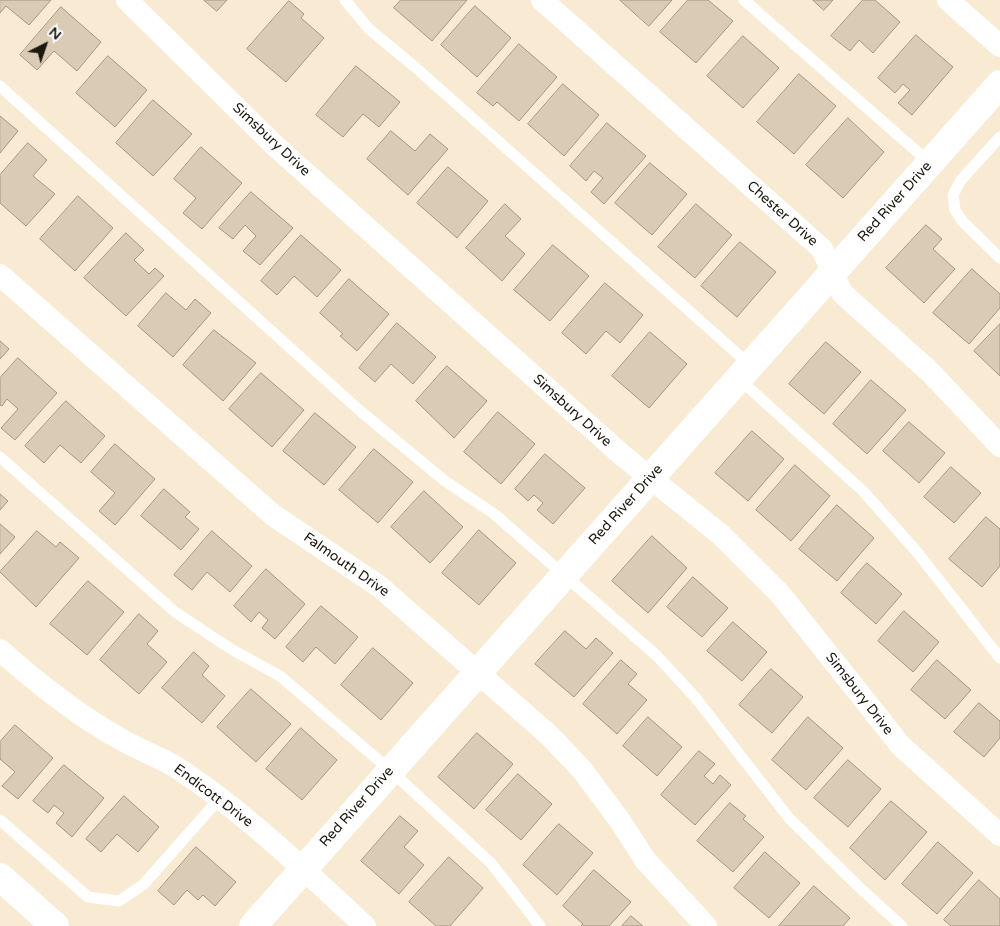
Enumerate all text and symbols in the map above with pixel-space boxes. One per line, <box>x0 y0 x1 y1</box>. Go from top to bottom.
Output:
north arrow <box>20 20 70 70</box>
text: N <box>45 23 65 43</box>
street label: Simsbury Drive <box>229 100 313 180</box>
street label: Red River Drive <box>854 158 936 246</box>
street label: Chester Drive <box>743 178 821 250</box>
street label: Simsbury Drive <box>529 371 615 451</box>
street label: Red River Drive <box>585 461 667 549</box>
street label: Falmouth Drive <box>300 529 392 601</box>
street label: Simsbury Drive <box>822 649 896 739</box>
street label: Endicott Drive <box>170 761 256 831</box>
street label: Red River Drive <box>316 763 398 851</box>

